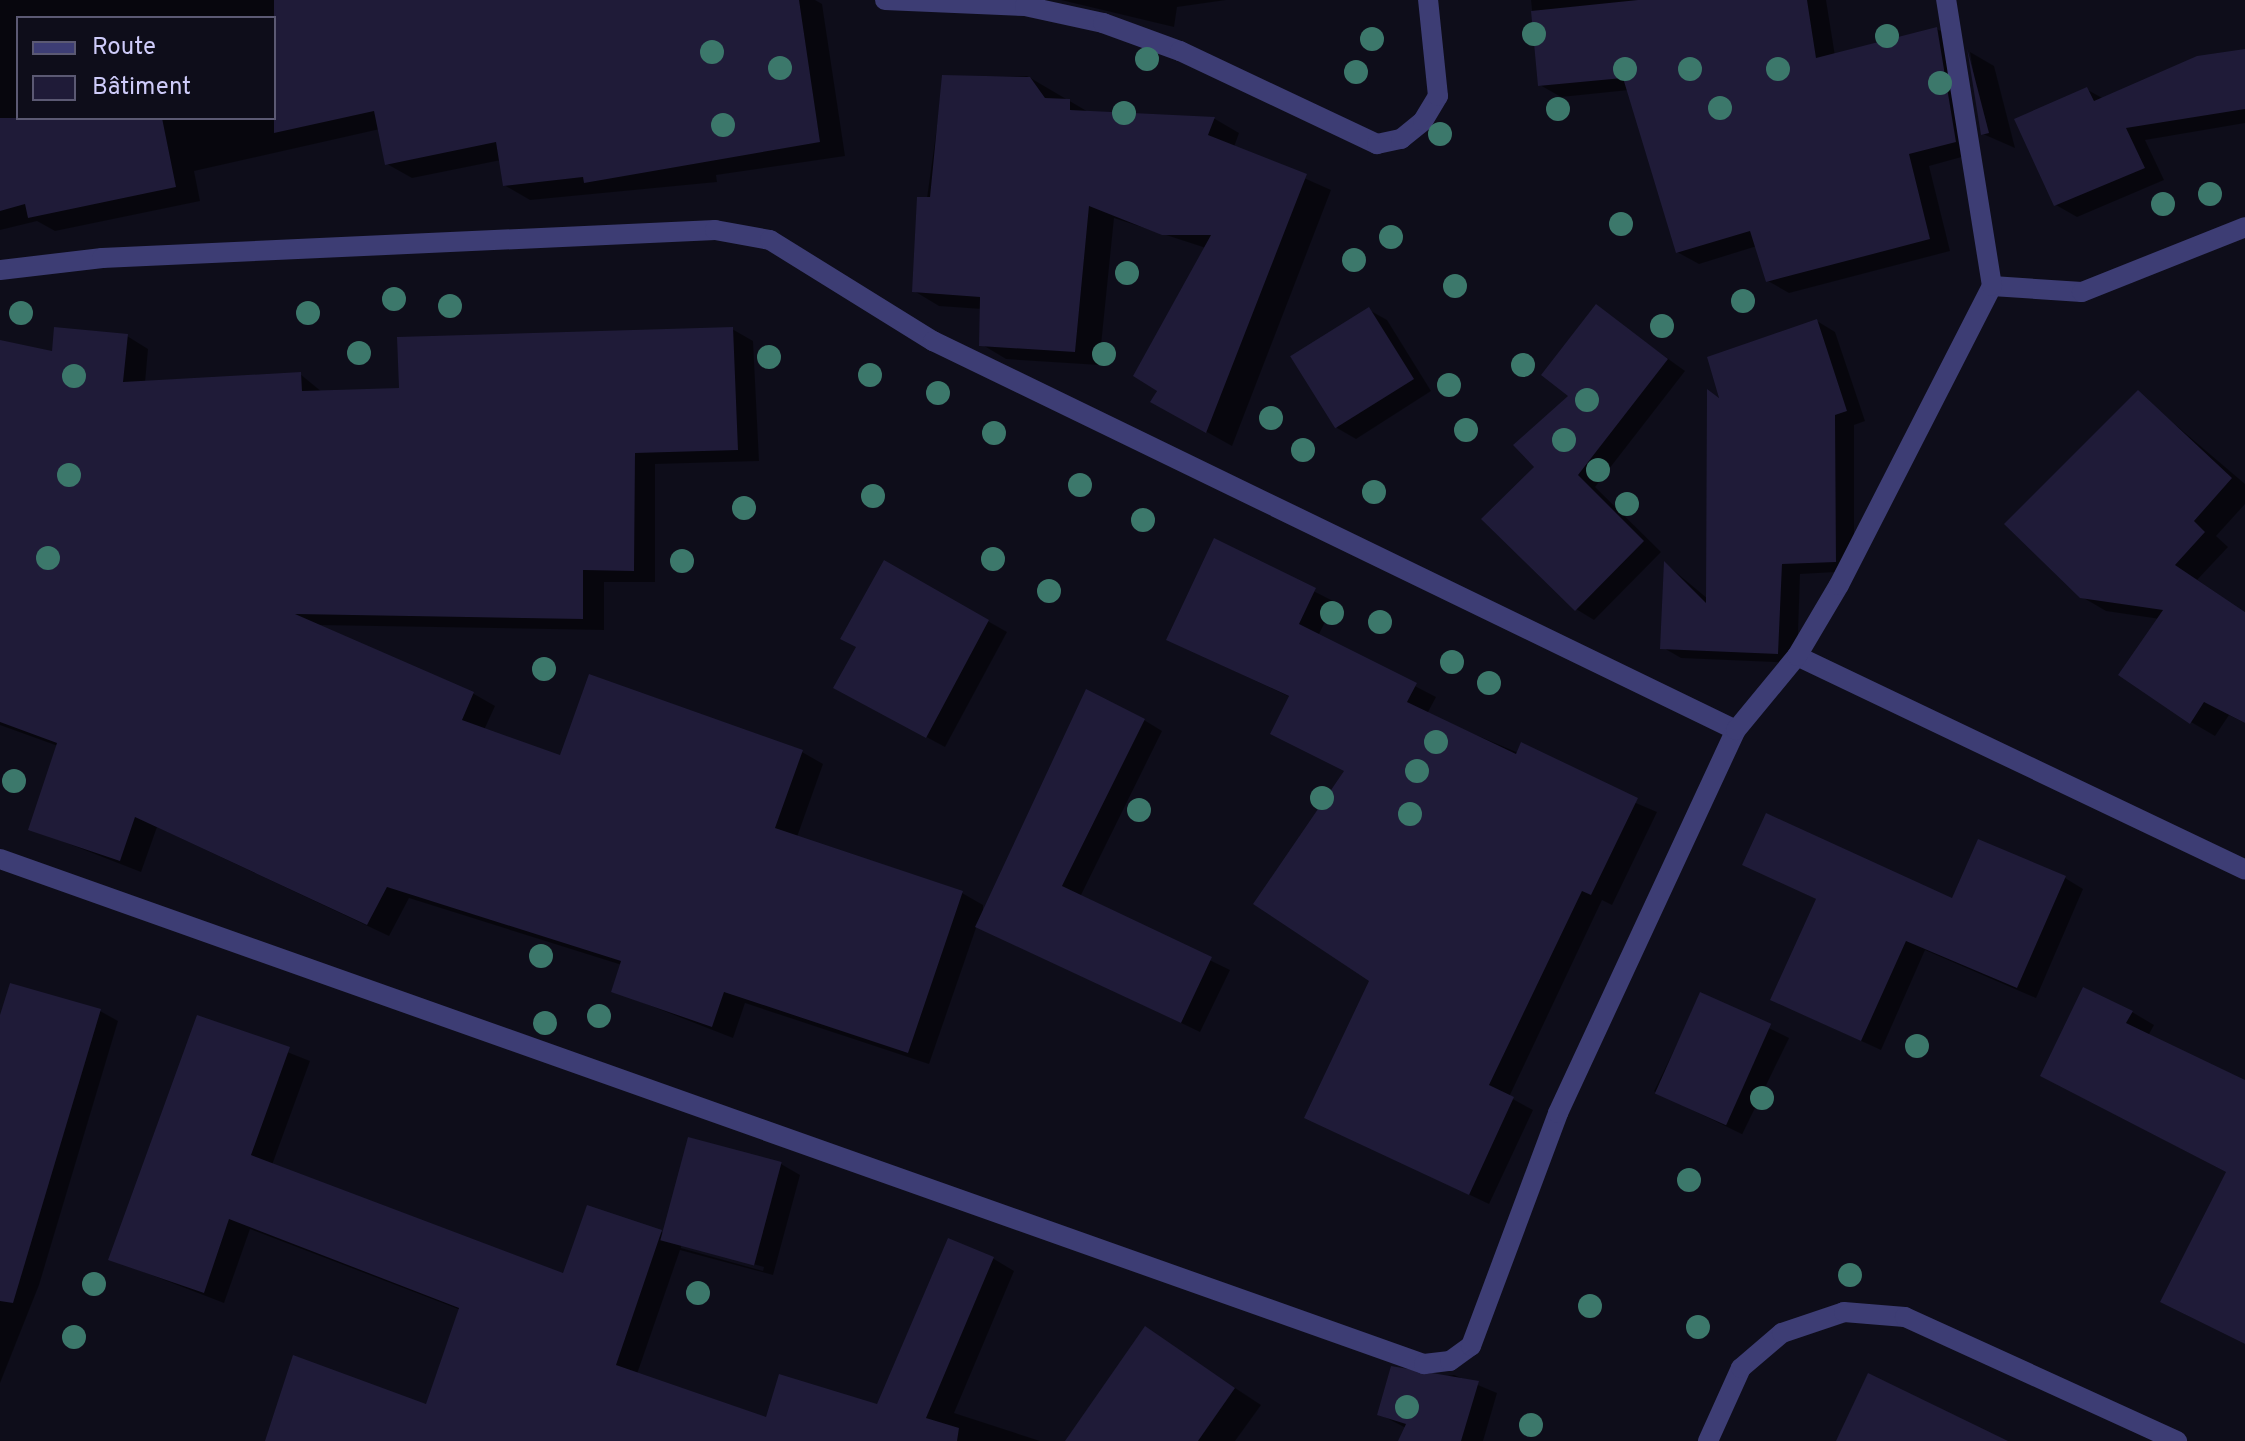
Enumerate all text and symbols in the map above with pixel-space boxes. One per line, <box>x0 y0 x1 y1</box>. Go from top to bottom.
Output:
legend <box>16 16 276 120</box>
text: Route <box>92 33 156 63</box>
text: Bâtiment <box>92 73 191 103</box>

